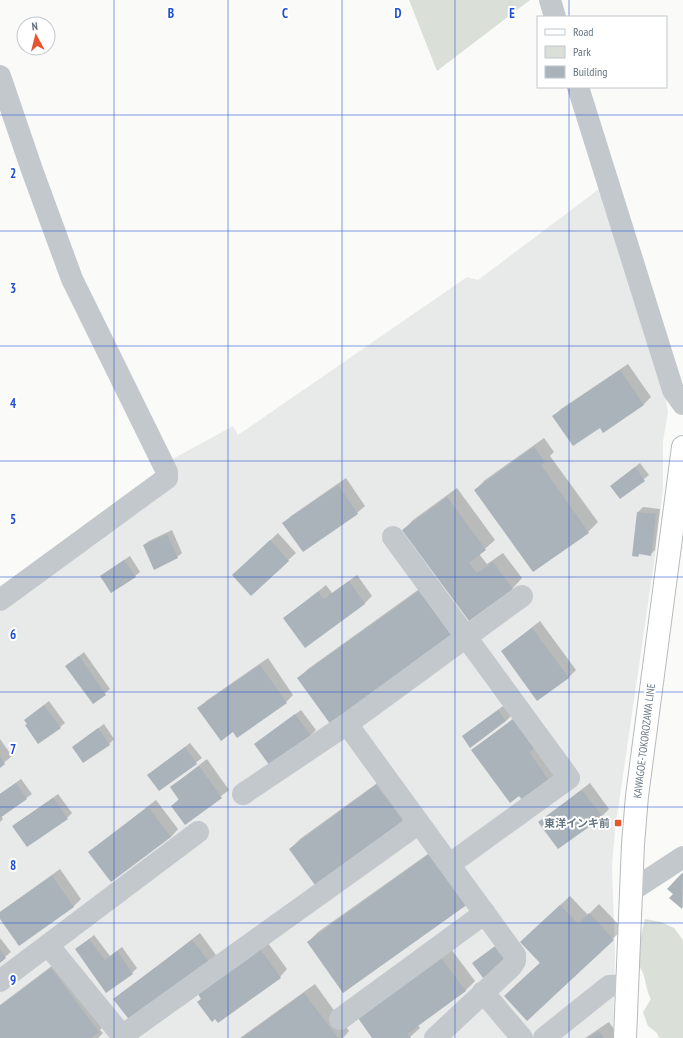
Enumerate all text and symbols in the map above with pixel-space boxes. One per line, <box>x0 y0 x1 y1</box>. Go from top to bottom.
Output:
text: B <box>168 5 174 22</box>
text: C <box>282 5 288 22</box>
text: D <box>395 5 402 22</box>
text: E <box>509 5 515 22</box>
north arrow <box>16 16 56 56</box>
legend <box>537 16 667 88</box>
text: N <box>31 19 39 33</box>
text: Road <box>573 24 593 39</box>
text: Park <box>573 44 591 59</box>
text: Building <box>573 64 608 79</box>
text: 2 <box>10 165 16 182</box>
text: 3 <box>10 280 16 297</box>
text: 4 <box>10 395 17 412</box>
text: 5 <box>10 511 16 528</box>
text: 6 <box>10 626 16 643</box>
street label: KAWAGOE-TOKOROZAWA LINE <box>630 683 658 799</box>
text: 7 <box>10 741 16 758</box>
place label: 東洋インキ前 <box>544 816 610 830</box>
marker: 東洋インキ前 <box>613 818 623 828</box>
text: 8 <box>10 857 16 874</box>
text: 9 <box>10 972 16 989</box>

